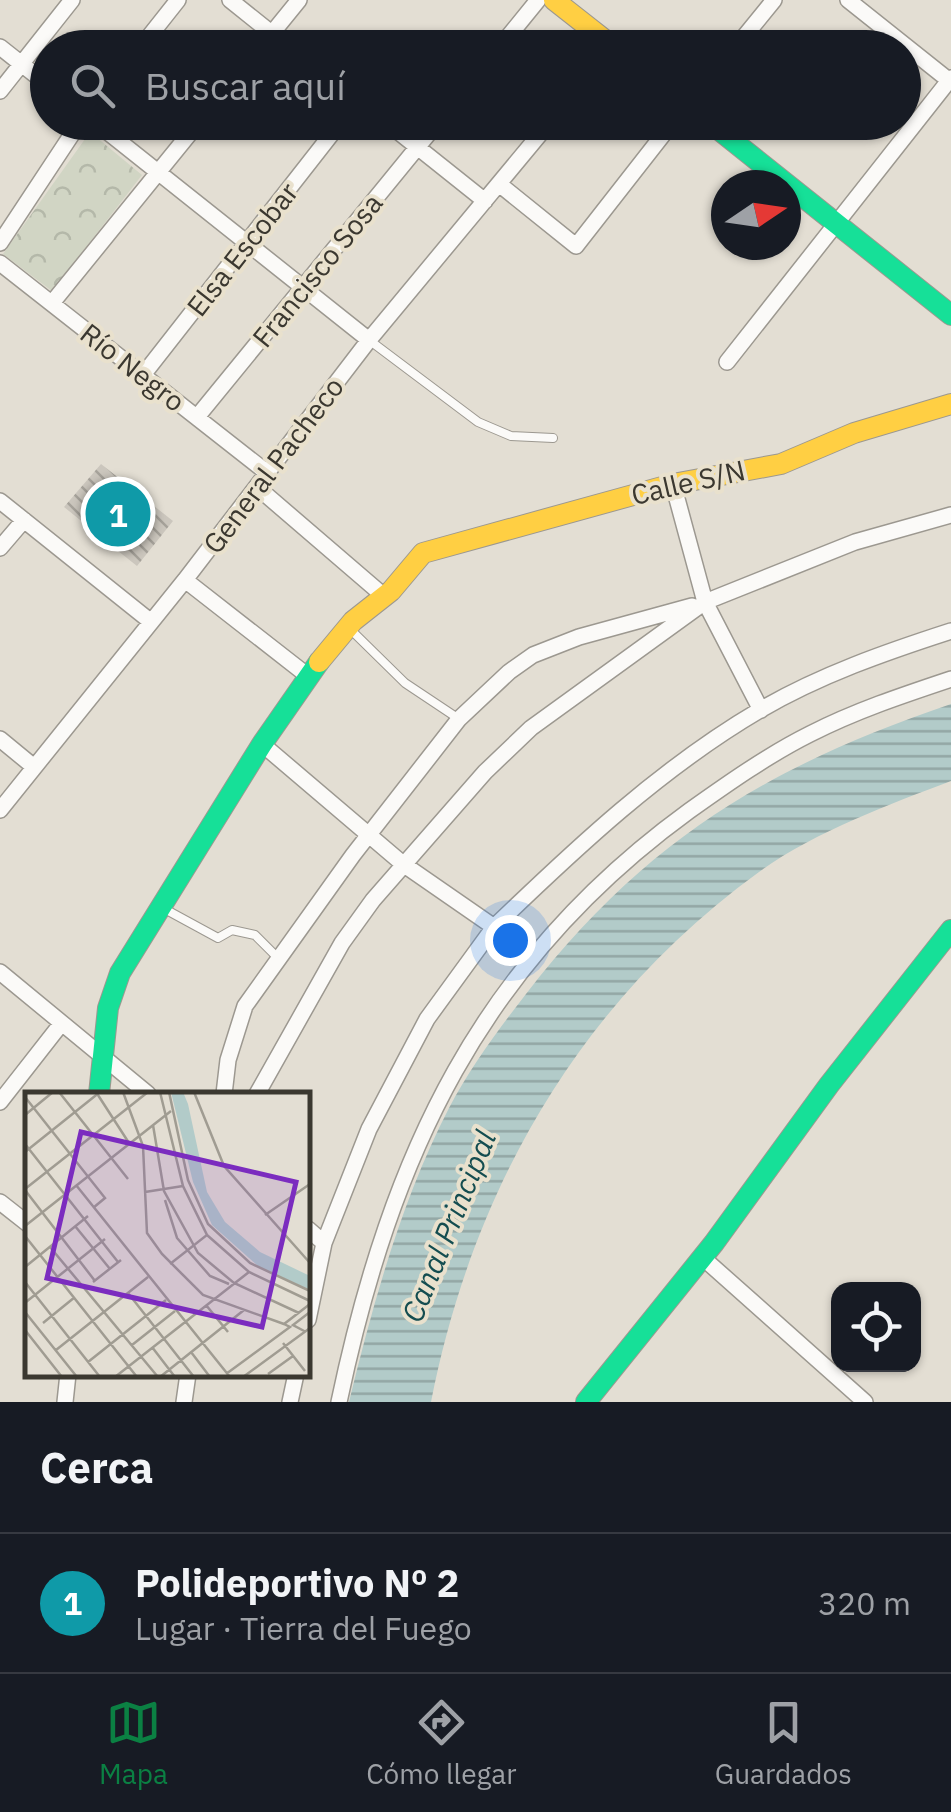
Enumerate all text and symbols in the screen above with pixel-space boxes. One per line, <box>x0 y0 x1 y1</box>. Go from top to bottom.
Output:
search box <box>30 30 921 140</box>
icon: search <box>65 58 120 113</box>
text: Buscar aquí <box>145 61 346 110</box>
north arrow <box>711 170 801 260</box>
street label: Elsa Escobar <box>178 175 306 323</box>
street label: Francisco Sosa <box>244 185 390 355</box>
street label: Río Negro <box>73 315 193 419</box>
street label: General Pacheco <box>194 369 352 561</box>
street label: Calle S/N <box>627 451 749 513</box>
pin: 1 <box>86 476 150 552</box>
your location <box>485 915 536 966</box>
inset map <box>25 1092 310 1377</box>
water label: Canal Principal <box>392 1125 504 1327</box>
map controls <box>831 1282 921 1372</box>
button: locate <box>831 1282 921 1372</box>
text: Cerca <box>40 1440 153 1495</box>
text: Polideportivo Nº 2 <box>135 1558 459 1607</box>
text: 1 <box>63 1582 82 1624</box>
text: 320 m <box>818 1582 911 1624</box>
text: Lugar · Tierra del Fuego <box>135 1607 472 1649</box>
tab: Mapa <box>99 1695 168 1792</box>
tab: Cómo llegar <box>366 1695 516 1792</box>
tab: Guardados <box>715 1695 852 1792</box>

